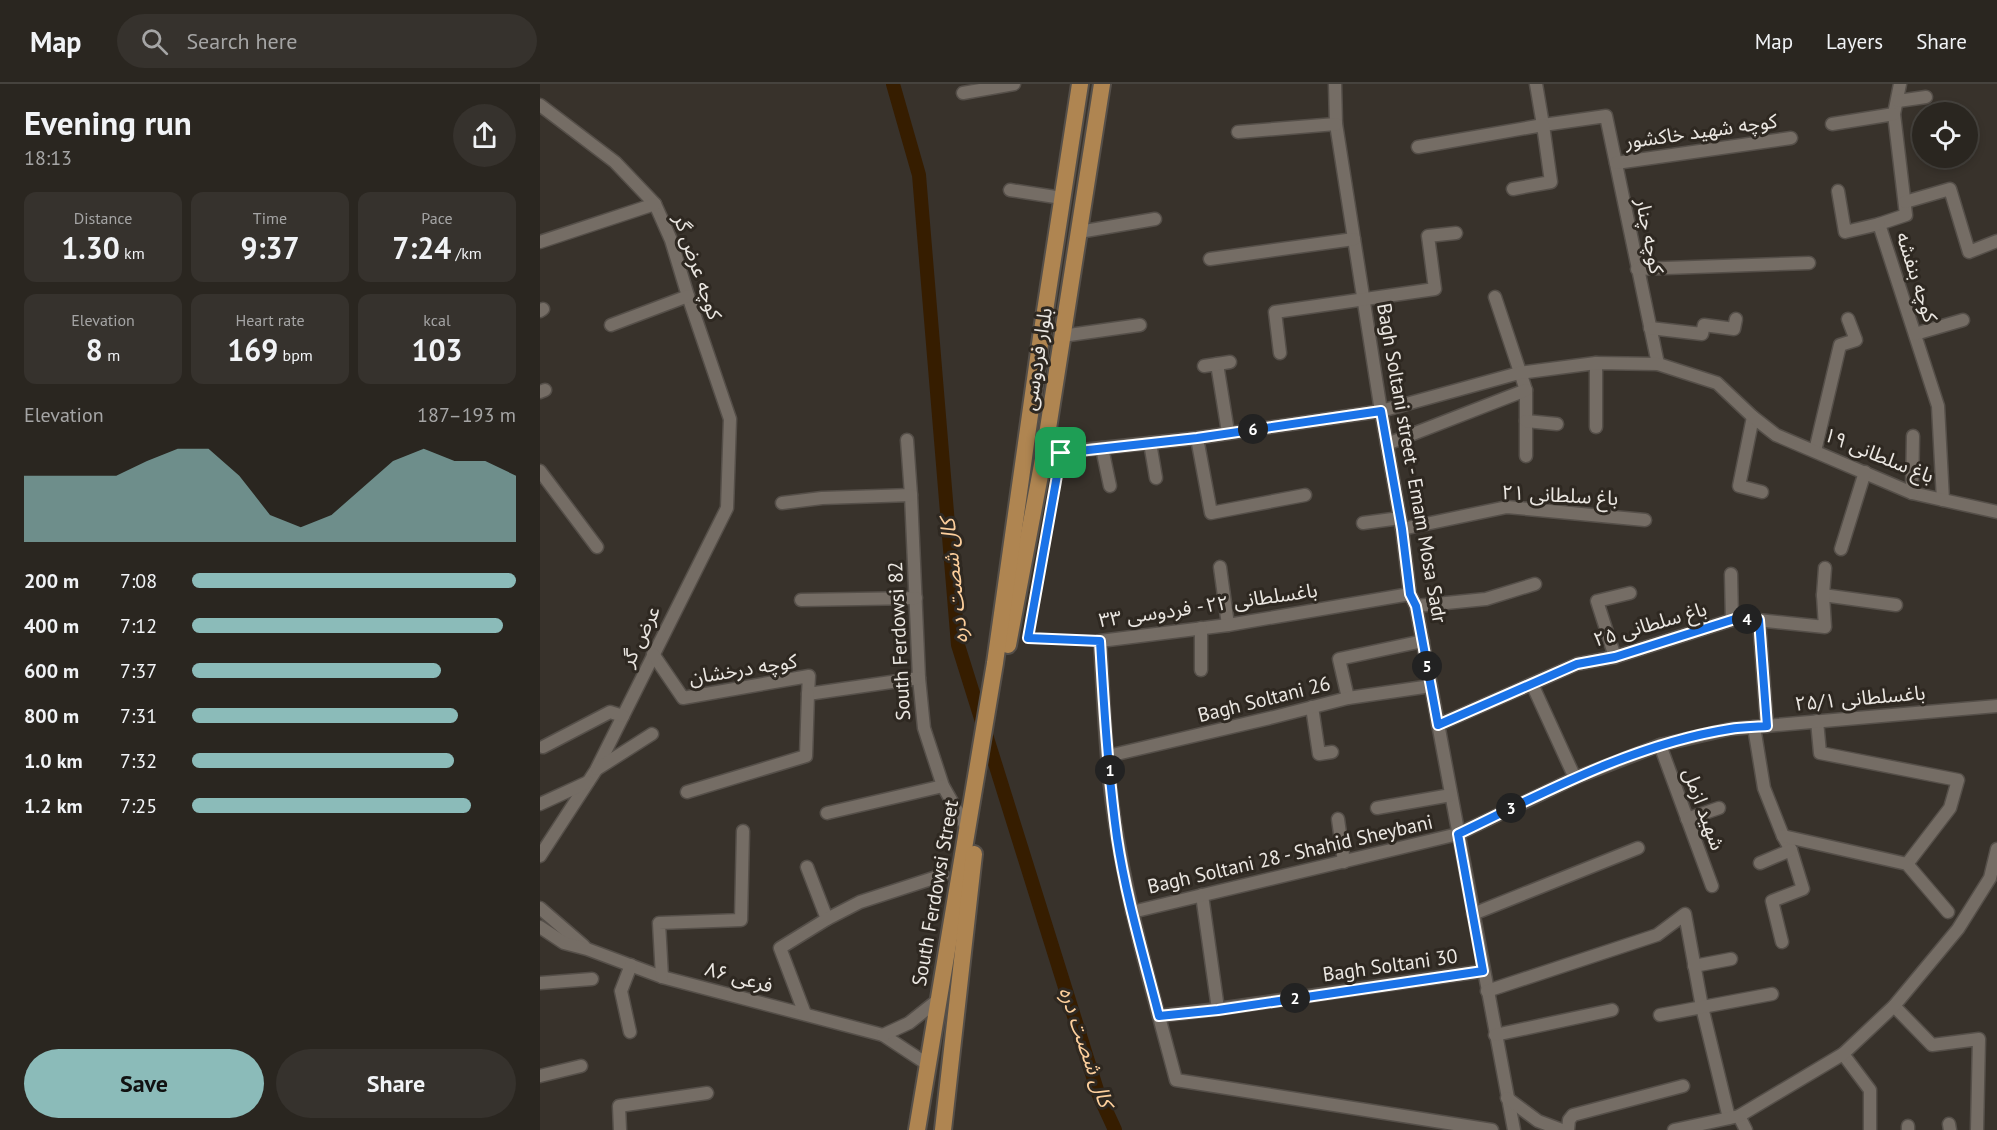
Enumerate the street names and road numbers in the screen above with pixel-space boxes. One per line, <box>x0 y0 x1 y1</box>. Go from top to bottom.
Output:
street label: کوچه شهید خاکشور <box>1622 107 1780 155</box>
street label: کوچه چنار <box>1630 195 1670 277</box>
street label: کوچه عرض گر <box>667 210 728 324</box>
street label: کوچه بنفشه <box>1890 229 1944 326</box>
street label: Bagh Soltani street - Emam Mosa Sadr <box>1371 301 1453 625</box>
street label: بلوار فردوسی <box>1016 306 1058 412</box>
street label: باغ سلطانی ۱۹ <box>1819 421 1938 491</box>
street label: باغ سلطانی ۲۱ <box>1501 479 1619 513</box>
street label: South Ferdowsi 82 <box>882 561 916 721</box>
street label: باغسلطانی ۲۲ - فردوسی ۳۳ <box>1097 577 1319 633</box>
street label: باغ سلطانی ۲۵ <box>1590 595 1710 655</box>
street label: عرض گر <box>614 601 666 672</box>
street label: کوچه درخشان <box>687 648 800 690</box>
street label: Bagh Soltani 26 <box>1195 670 1333 728</box>
street label: باغسلطانی ۲۵/۱ <box>1794 679 1926 717</box>
street label: شهید ازمل <box>1677 764 1731 854</box>
street label: South Ferdowsi Street <box>906 798 964 988</box>
street label: Bagh Soltani 28 - Shahid Sheybani <box>1145 808 1435 900</box>
street label: Bagh Soltani 30 <box>1321 943 1459 987</box>
street label: فرعی ۸۶ <box>702 955 776 999</box>

